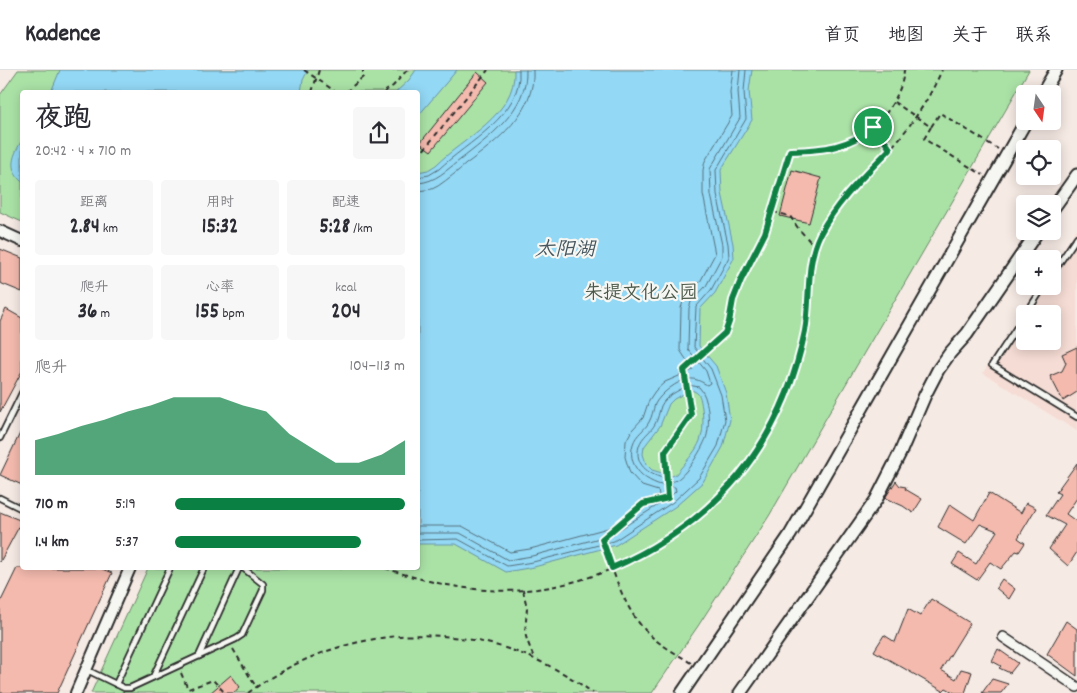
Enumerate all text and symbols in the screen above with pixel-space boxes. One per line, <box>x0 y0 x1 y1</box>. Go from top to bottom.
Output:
text: Kadence <box>25 18 100 52</box>
text: 首页 <box>824 24 860 49</box>
text: 地图 <box>888 24 924 49</box>
text: 关于 <box>952 24 988 49</box>
text: 联系 <box>1016 24 1052 49</box>
north arrow <box>1016 85 1061 130</box>
map controls <box>1016 85 1061 350</box>
text: 夜跑 <box>35 101 91 141</box>
pin <box>852 106 894 148</box>
button: share <box>353 107 405 159</box>
icon: arrive <box>859 113 887 141</box>
text: 20:42 · 4 × 710 m <box>35 140 131 163</box>
button: locate <box>1016 140 1061 185</box>
text: 距离 <box>80 193 108 213</box>
text: 用时 <box>206 193 234 213</box>
text: 配速 <box>332 193 360 213</box>
button: layers <box>1016 195 1061 240</box>
text: 2.84 <box>70 213 100 243</box>
text: 15:32 <box>202 213 238 243</box>
text: 5:28 <box>319 213 350 243</box>
text: km <box>100 219 118 239</box>
text: /km <box>350 219 373 239</box>
water label: 太阳湖 <box>535 237 597 265</box>
button: + <box>1016 250 1061 295</box>
text: 爬升 <box>80 278 108 298</box>
text: 心率 <box>206 278 234 298</box>
text: kcal <box>335 278 357 298</box>
park label: 朱提文化公园 <box>584 281 698 308</box>
text: 36 <box>78 298 97 328</box>
text: 155 <box>195 298 219 328</box>
text: 204 <box>331 298 361 328</box>
text: m <box>97 304 110 324</box>
text: bpm <box>219 304 245 324</box>
button: − <box>1016 305 1061 350</box>
text: 104–113 m <box>349 355 405 378</box>
text: 爬升 <box>35 357 67 380</box>
text: 710 m <box>35 493 68 516</box>
text: 5:19 <box>115 493 136 516</box>
text: 1.4 km <box>35 531 69 554</box>
text: 5:37 <box>115 531 138 554</box>

